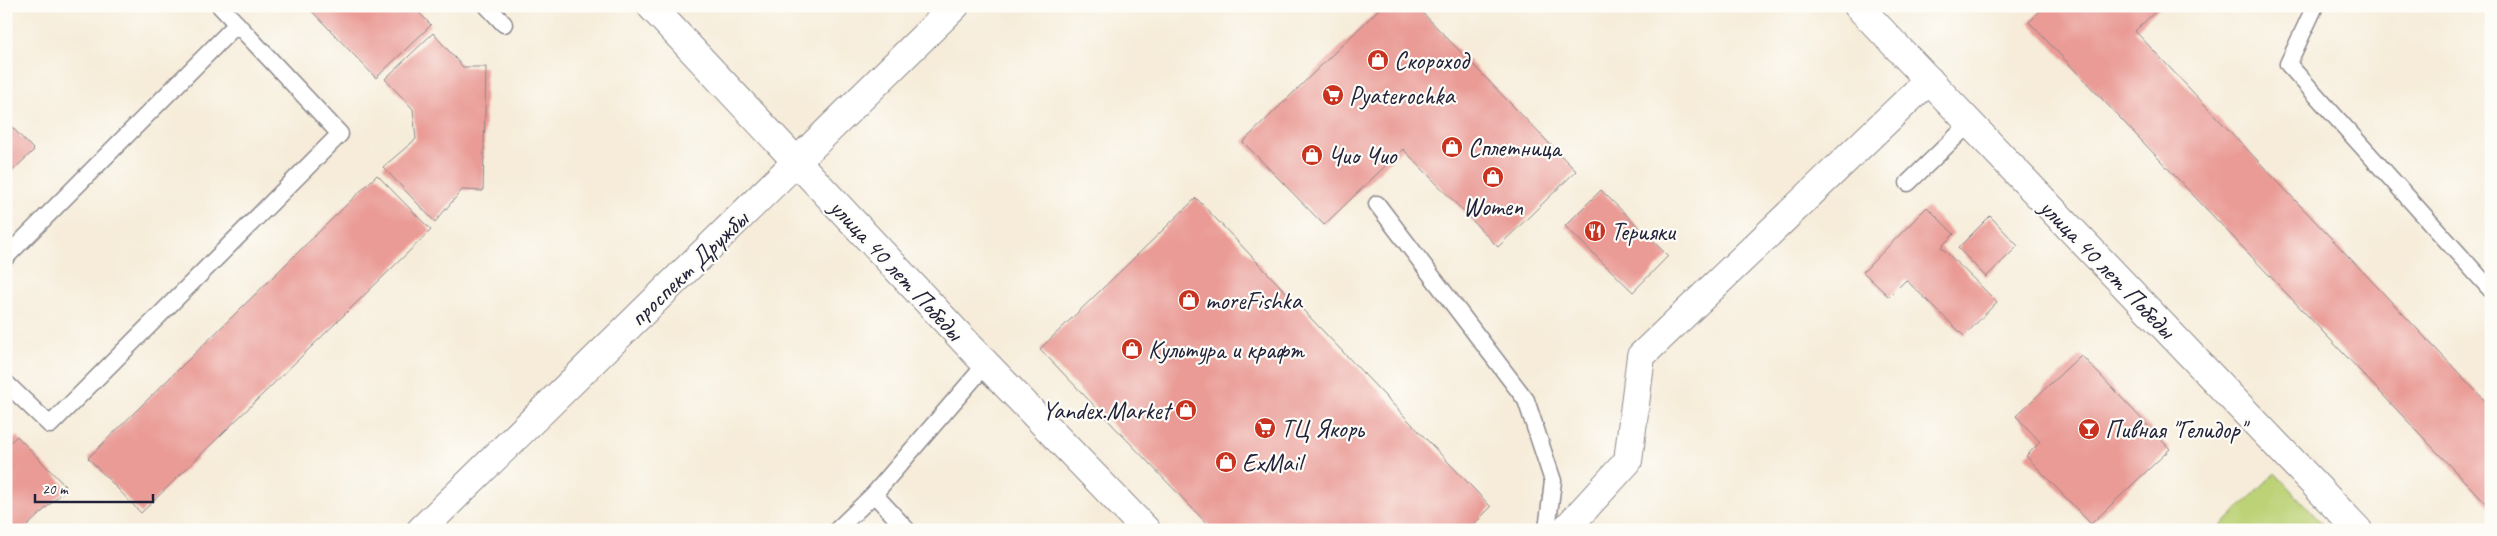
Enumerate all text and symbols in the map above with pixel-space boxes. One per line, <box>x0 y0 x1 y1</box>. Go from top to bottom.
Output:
place label: Скороход <box>1394 45 1471 77</box>
shop icon: Скороход <box>1366 48 1390 72</box>
place label: Pyaterochka <box>1349 80 1456 112</box>
supermarket icon: Pyaterochka <box>1321 83 1345 107</box>
place label: Сплетница <box>1468 132 1563 164</box>
shop icon: Сплетница <box>1440 135 1464 159</box>
place label: Чио Чио <box>1328 140 1397 172</box>
shop icon: Чио Чио <box>1300 143 1324 167</box>
shop icon: Women <box>1481 165 1505 189</box>
street label: улица 40 лет Победы <box>821 191 971 349</box>
place label: Women <box>1463 191 1524 223</box>
street label: улица 40 лет Победы <box>2031 191 2183 347</box>
street label: проспект Дружбы <box>622 203 756 334</box>
place label: Терияки <box>1611 216 1677 248</box>
restaurant icon: Терияки <box>1583 219 1607 243</box>
place label: moreFishka <box>1205 285 1304 317</box>
shop icon: moreFishka <box>1177 288 1201 312</box>
place label: Культура и крафт <box>1148 334 1306 366</box>
shop icon: Культура и крафт <box>1120 337 1144 361</box>
place label: Yandex.Market <box>1042 395 1174 427</box>
shop icon: Yandex.Market <box>1174 398 1198 422</box>
place label: ТЦ Якорь <box>1281 413 1366 445</box>
place label: Пивная "Гелидор" <box>2105 414 2251 446</box>
supermarket icon: ТЦ Якорь <box>1253 416 1277 440</box>
bar icon: Пивная "Гелидор" <box>2077 417 2101 441</box>
place label: ExMail <box>1242 447 1307 479</box>
shop icon: ExMail <box>1214 450 1238 474</box>
scale bar <box>35 471 152 503</box>
text: 20 m <box>42 480 69 499</box>

